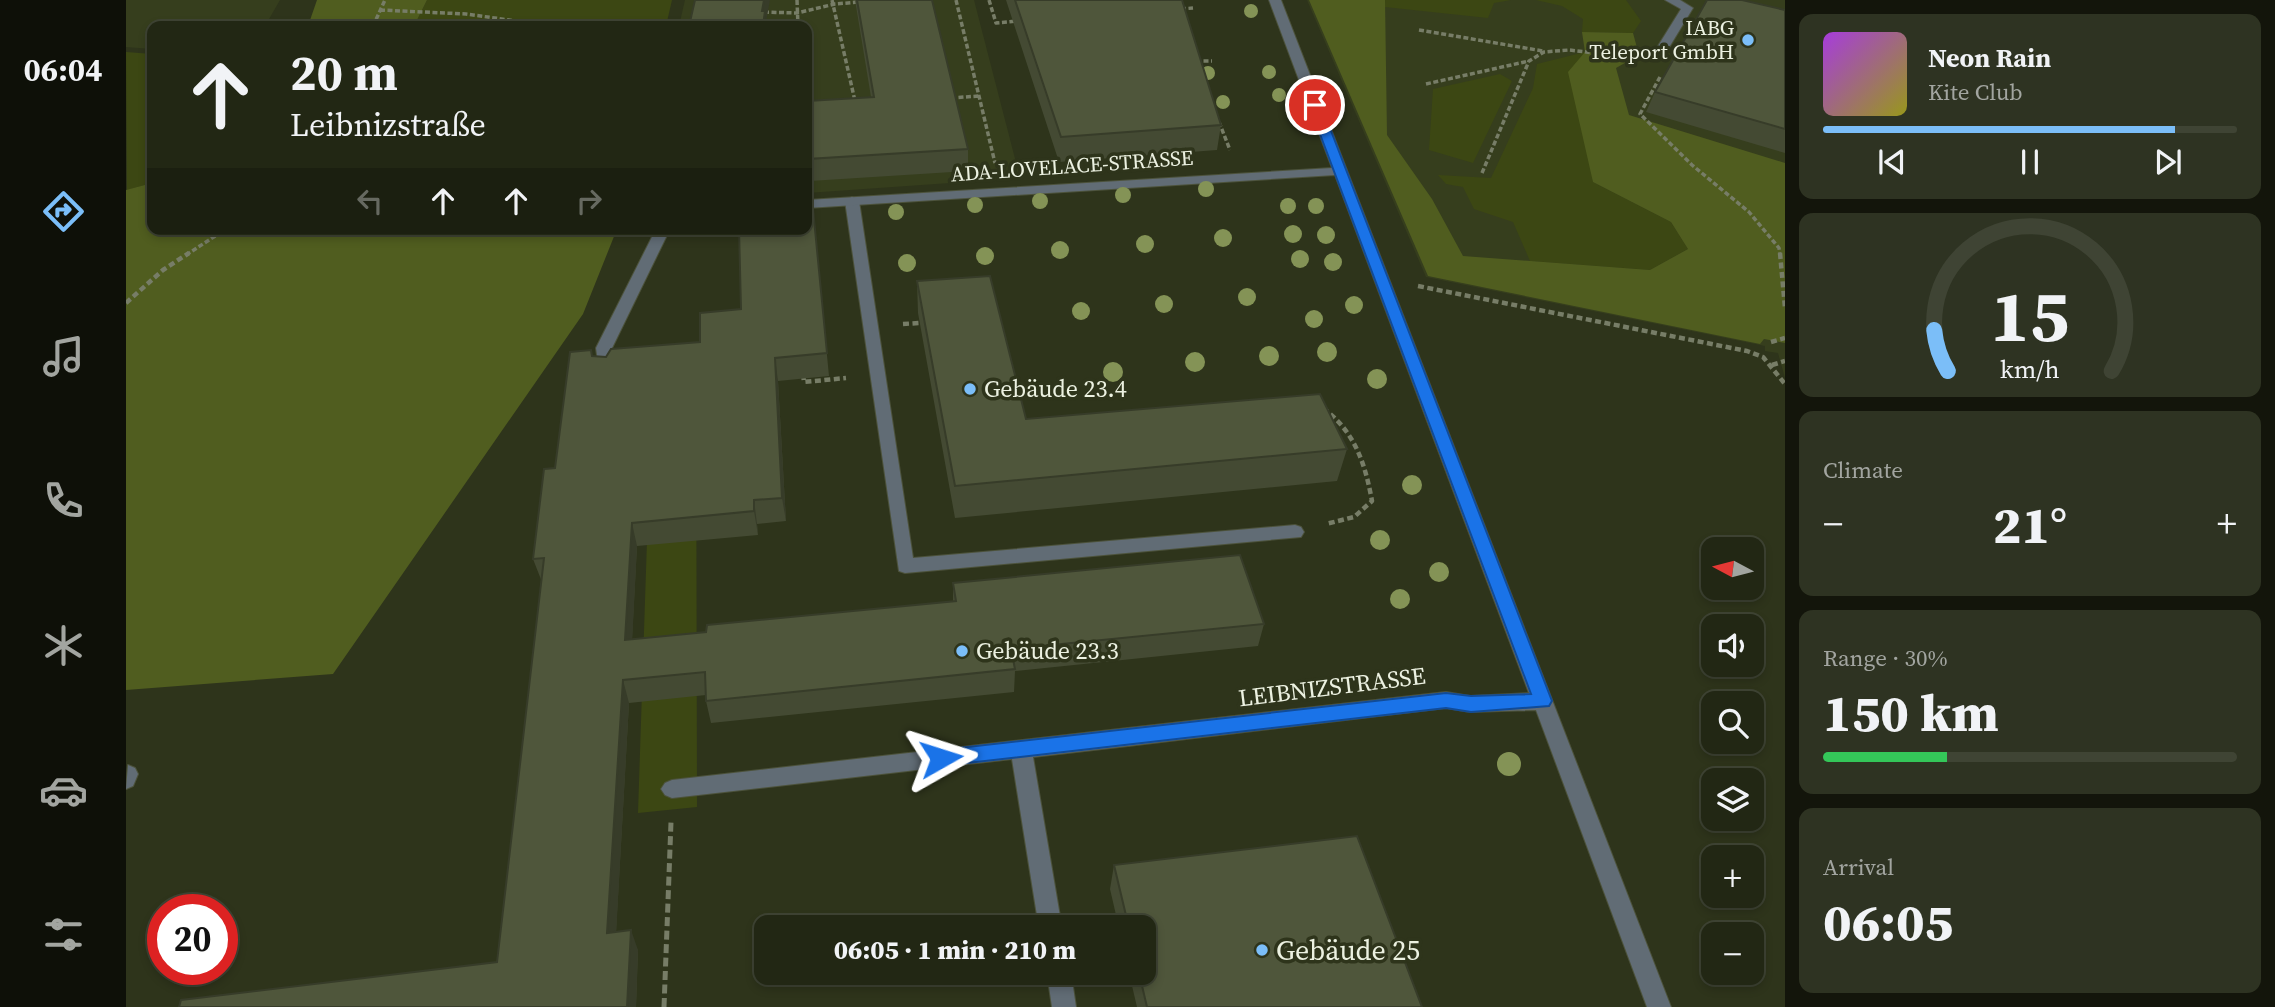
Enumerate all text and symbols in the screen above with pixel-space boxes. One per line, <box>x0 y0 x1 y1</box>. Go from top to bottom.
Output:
place label: IABG Teleport GmbH <box>1589 13 1734 66</box>
marker: IABG Teleport GmbH <box>1740 32 1756 48</box>
text: 20 m <box>290 39 398 106</box>
text: Neon Rain <box>1928 40 2051 76</box>
text: 06:04 <box>24 48 102 92</box>
icon: ahead <box>175 49 266 140</box>
pin <box>1285 75 1345 135</box>
text: Kite Club <box>1928 76 2023 108</box>
icon: arrive <box>1296 86 1334 124</box>
text: Leibnizstraße <box>290 103 486 147</box>
street label: ADA-LOVELACE-STRASSE <box>950 143 1194 188</box>
icon: previous <box>1873 143 1911 181</box>
icon: pause <box>2011 143 2049 181</box>
icon: next <box>2149 143 2187 181</box>
icon: left <box>351 182 389 220</box>
icon: ahead <box>424 182 462 220</box>
icon: ahead <box>497 182 535 220</box>
icon: right <box>570 182 608 220</box>
icon: directions <box>39 187 88 236</box>
text: 15 <box>1991 266 2069 365</box>
icon: music <box>39 332 88 381</box>
text: km/h <box>2000 352 2060 386</box>
place label: Gebäude 23.4 <box>984 372 1127 405</box>
marker: Gebäude 23.4 <box>962 381 978 397</box>
text: Climate <box>1823 454 1903 486</box>
icon: phone <box>39 476 88 525</box>
text: 21° <box>1993 489 2067 560</box>
text: − <box>1823 498 1843 550</box>
text: + <box>2217 498 2237 550</box>
north arrow <box>1701 537 1764 600</box>
map controls <box>1701 537 1764 985</box>
button: sound <box>1701 614 1764 677</box>
icon: climate <box>39 621 88 670</box>
place label: Gebäude 23.3 <box>976 634 1119 667</box>
text: Range · 30% <box>1823 642 1948 674</box>
marker: Gebäude 23.3 <box>954 643 970 659</box>
street label: LEIBNIZSTRASSE <box>1236 659 1427 714</box>
text: 150 km <box>1823 677 1999 748</box>
button: search <box>1701 691 1764 754</box>
position arrow <box>904 721 978 795</box>
icon: car <box>39 766 88 815</box>
button: layers <box>1701 768 1764 831</box>
button: + <box>1701 845 1764 908</box>
text: Arrival <box>1823 851 1894 883</box>
text: 06:05 <box>1823 886 1953 957</box>
speed limit sign: 20 <box>147 894 238 985</box>
icon: filters <box>39 910 88 959</box>
button: − <box>1701 922 1764 985</box>
place label: Gebäude 25 <box>1276 931 1420 969</box>
text: 06:05 · 1 min · 210 m <box>834 932 1076 968</box>
marker: Gebäude 25 <box>1254 942 1270 958</box>

